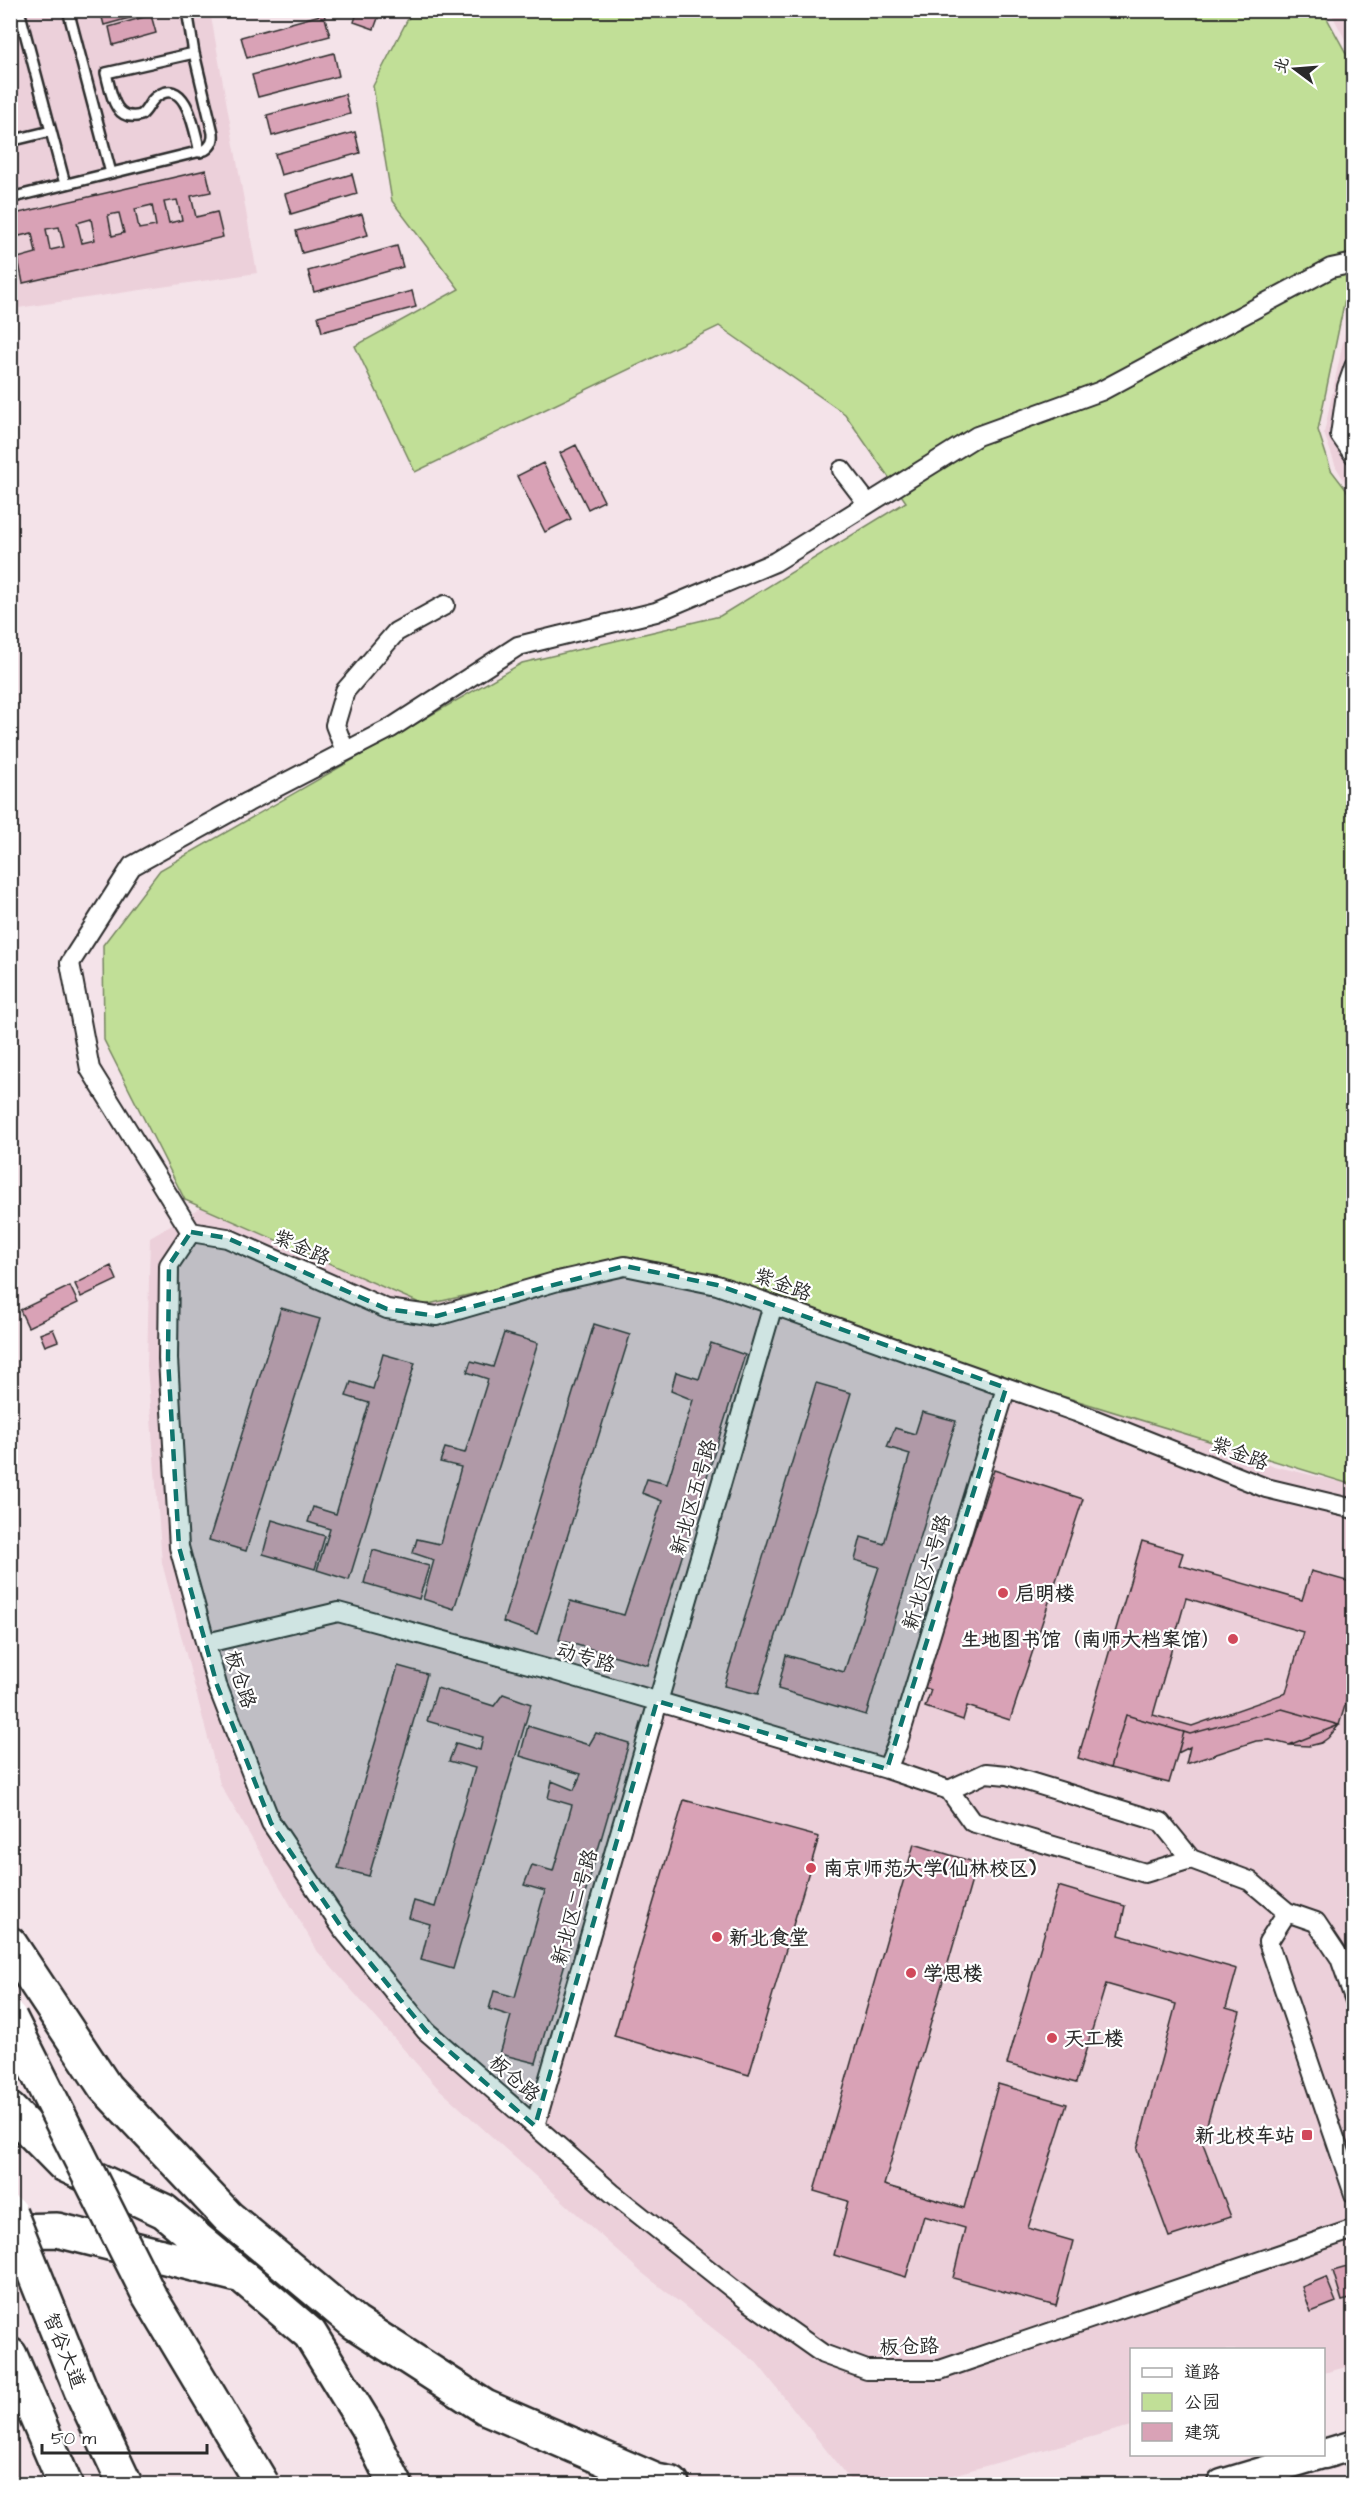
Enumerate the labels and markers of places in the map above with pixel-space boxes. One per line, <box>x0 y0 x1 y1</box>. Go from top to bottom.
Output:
place label: 启明楼 <box>1015 1580 1075 1608</box>
marker: 启明楼 <box>996 1586 1010 1600</box>
place label: 生地图书馆（南师大档案馆） <box>961 1626 1221 1654</box>
marker: 生地图书馆（南师大档案馆） <box>1226 1632 1240 1646</box>
place label: 南京师范大学(仙林校区) <box>823 1855 1036 1883</box>
marker: 南京师范大学(仙林校区) <box>804 1861 818 1875</box>
place label: 新北食堂 <box>729 1924 809 1952</box>
marker: 新北食堂 <box>710 1930 724 1944</box>
place label: 学思楼 <box>923 1960 983 1988</box>
marker: 学思楼 <box>904 1966 918 1980</box>
place label: 天工楼 <box>1064 2025 1124 2053</box>
marker: 天工楼 <box>1045 2031 1059 2045</box>
place label: 新北校车站 <box>1195 2122 1295 2150</box>
marker: 新北校车站 <box>1300 2128 1314 2142</box>

